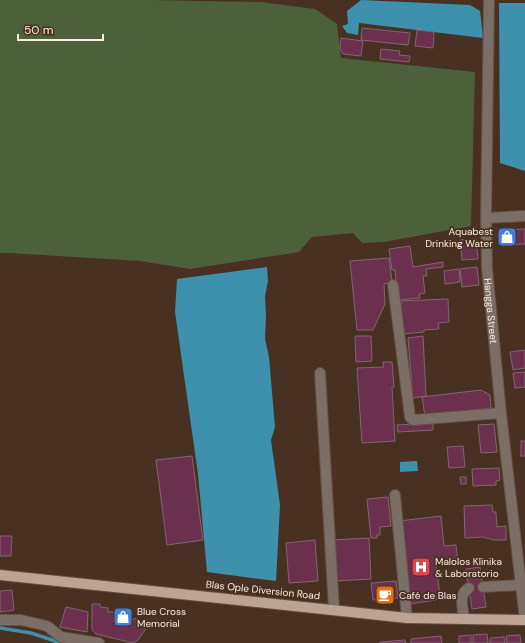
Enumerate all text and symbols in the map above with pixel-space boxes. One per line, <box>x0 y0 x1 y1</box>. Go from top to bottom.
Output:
scale bar <box>18 16 103 42</box>
text: 50 m <box>24 22 53 38</box>
place label: Aquabest Drinking Water <box>425 225 493 250</box>
shop icon: Aquabest Drinking Water <box>496 226 518 248</box>
street label: Hangga Street <box>482 277 501 344</box>
place label: Malolos Klinika & Laboratorio <box>435 555 502 580</box>
hospital icon: Malolos Klinika & Laboratorio <box>410 556 432 578</box>
street label: Blas Ople Diversion Road <box>205 578 321 602</box>
cafe icon: Café de Blas <box>374 584 396 606</box>
place label: Café de Blas <box>399 589 456 602</box>
place label: Blue Cross Memorial <box>137 605 186 630</box>
shop icon: Blue Cross Memorial <box>112 606 134 628</box>

